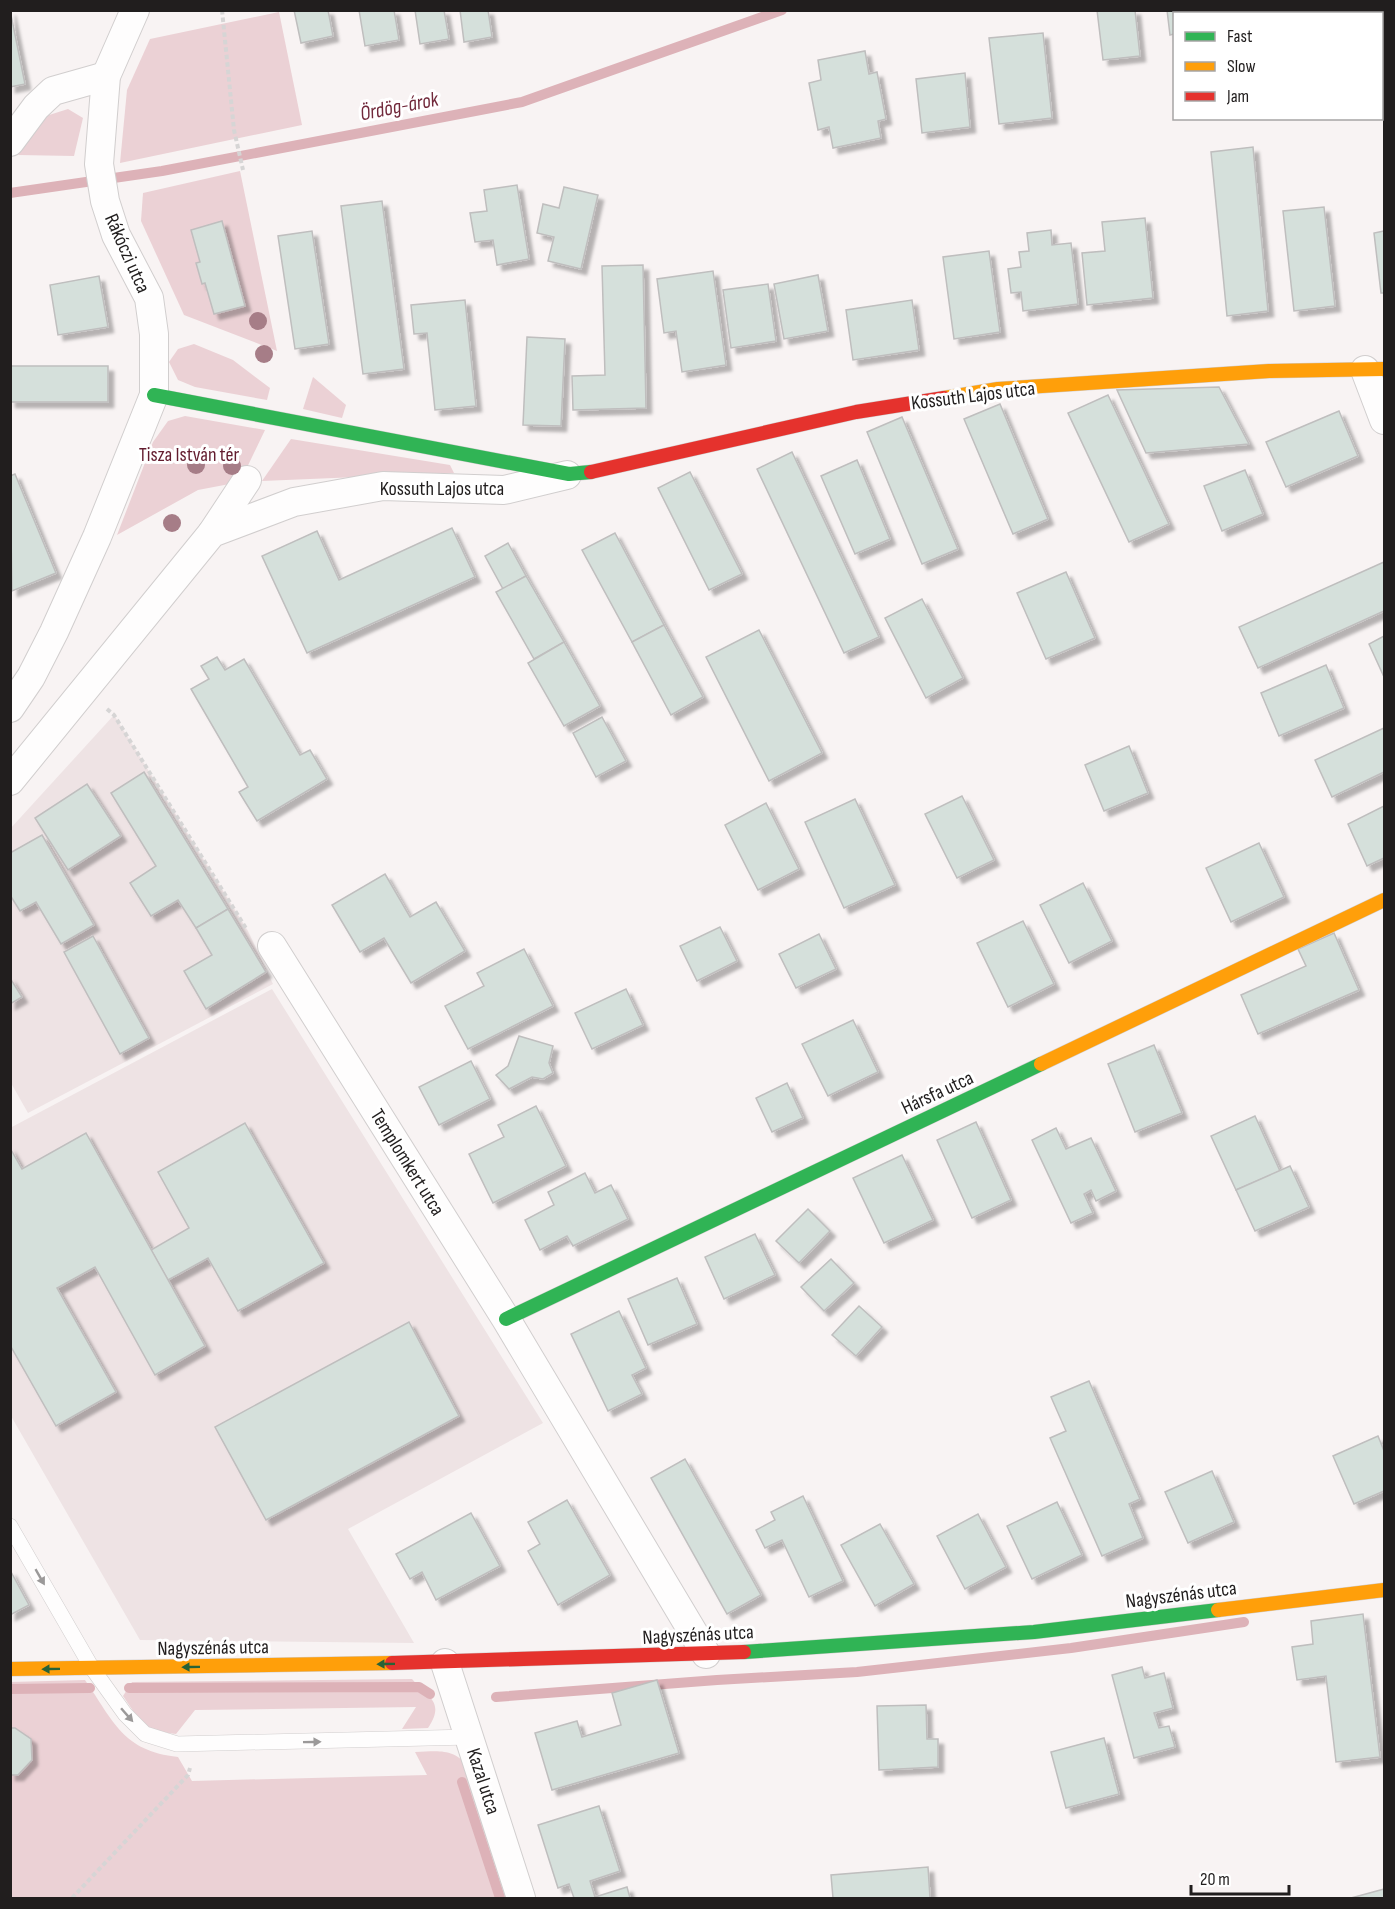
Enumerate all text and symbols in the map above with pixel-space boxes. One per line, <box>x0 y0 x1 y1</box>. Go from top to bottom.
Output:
legend <box>1173 12 1383 120</box>
text: Fast <box>1227 26 1253 47</box>
text: Slow <box>1227 56 1256 77</box>
water label: Ördög-árok <box>358 86 442 126</box>
text: Jam <box>1226 86 1249 107</box>
street label: Rákóczi utca <box>99 210 155 297</box>
street label: Kossuth Lajos utca <box>910 377 1036 415</box>
park label: Tisza István tér <box>139 443 240 467</box>
street label: Kossuth Lajos utca <box>380 477 504 501</box>
street label: Hársfa utca <box>898 1066 977 1120</box>
street label: Templomkert utca <box>365 1105 449 1220</box>
one-way arrow <box>34 1569 45 1585</box>
street label: Nagyszénás utca <box>1124 1576 1238 1614</box>
street label: Nagyszénás utca <box>642 1620 754 1650</box>
street label: Nagyszénás utca <box>157 1635 269 1661</box>
one-way arrow <box>377 1659 396 1669</box>
one-way arrow <box>182 1662 201 1671</box>
one-way arrow <box>42 1664 61 1673</box>
one-way arrow <box>120 1707 133 1723</box>
one-way arrow <box>302 1737 321 1747</box>
street label: Kazal utca <box>461 1745 505 1817</box>
scale bar <box>1191 1858 1288 1896</box>
text: 20 m <box>1200 1869 1230 1890</box>

